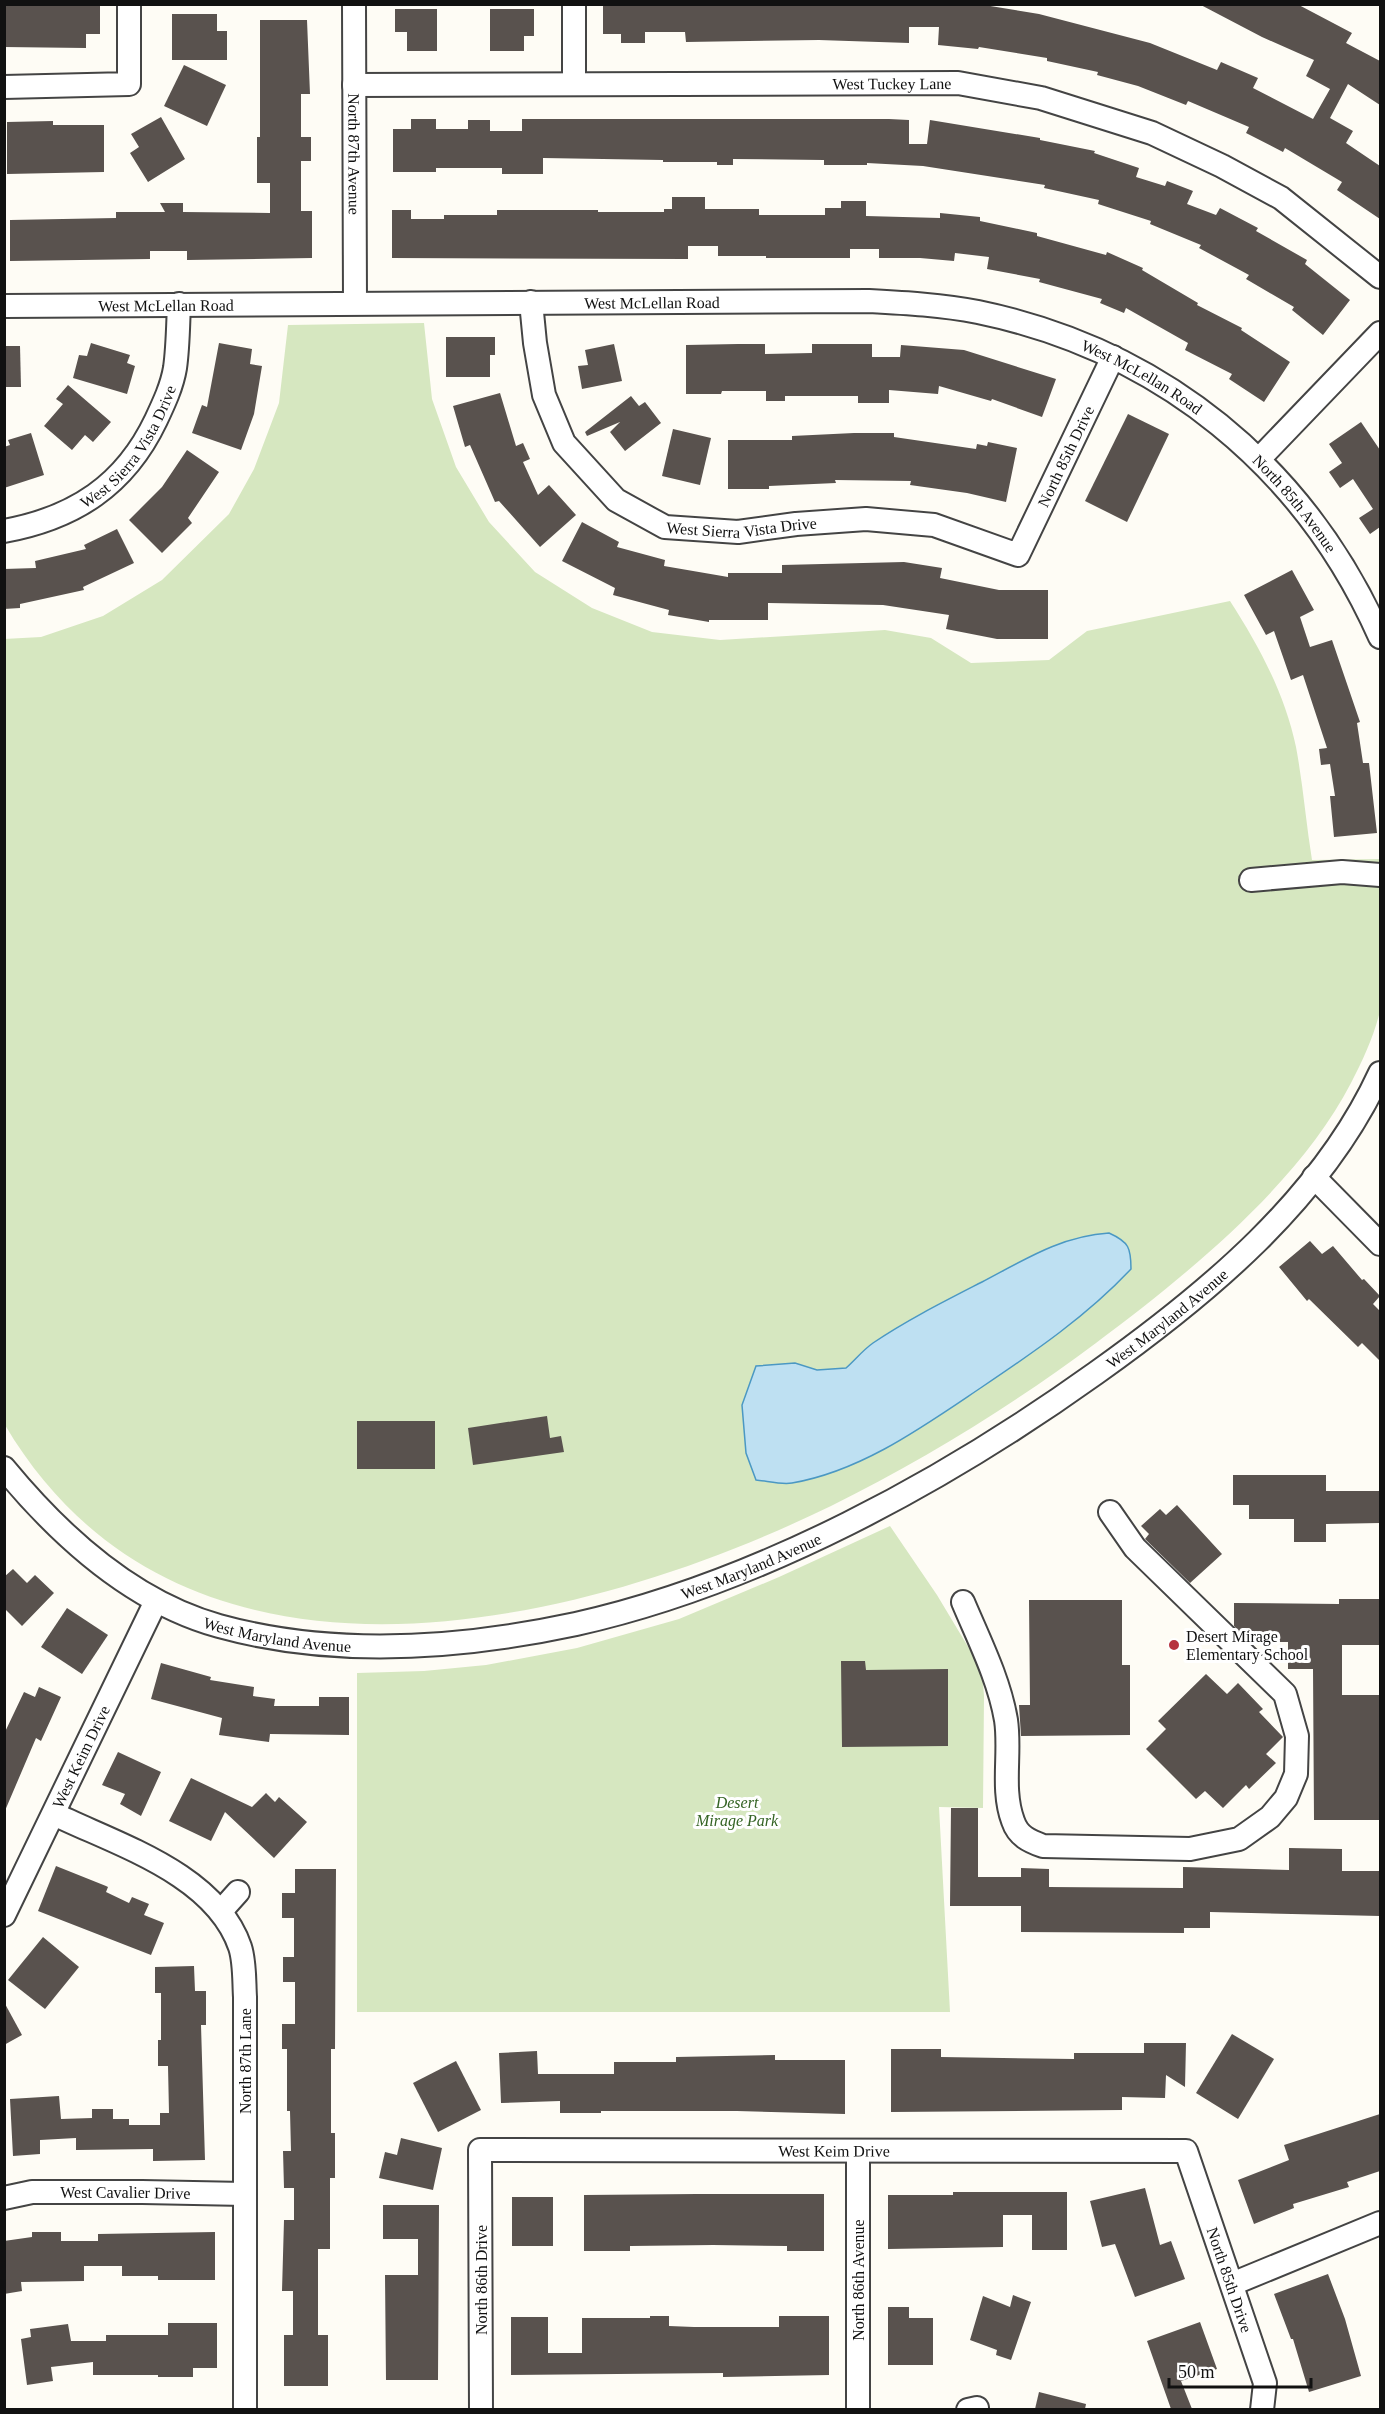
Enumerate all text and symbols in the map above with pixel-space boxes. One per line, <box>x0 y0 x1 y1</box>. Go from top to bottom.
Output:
street label: West Tuckey Lane <box>833 75 951 93</box>
street label: North 87th Avenue <box>345 93 363 215</box>
street label: West McLellan Road <box>584 294 720 312</box>
street label: West McLellan Road <box>98 297 234 314</box>
street label: West McLellan Road <box>1079 337 1205 418</box>
street label: West Sierra Vista Drive <box>77 383 179 511</box>
street label: North 85th Drive <box>1034 403 1097 510</box>
street label: North 85th Avenue <box>1249 451 1340 556</box>
street label: West Sierra Vista Drive <box>666 515 817 541</box>
street label: West Maryland Avenue <box>1103 1265 1231 1372</box>
street label: West Maryland Avenue <box>679 1530 824 1603</box>
street label: West Maryland Avenue <box>201 1614 351 1655</box>
place label: Desert Mirage Elementary School <box>1186 1628 1309 1664</box>
marker: Desert Mirage Elementary School <box>1167 1638 1181 1652</box>
street label: West Keim Drive <box>49 1703 113 1811</box>
park label: Desert Mirage Park <box>695 1794 779 1830</box>
street label: North 87th Lane <box>237 2008 254 2114</box>
street label: West Keim Drive <box>778 2142 890 2160</box>
street label: West Cavalier Drive <box>60 2184 191 2202</box>
street label: North 86th Avenue <box>850 2219 867 2341</box>
street label: North 86th Drive <box>473 2225 490 2335</box>
street label: North 85th Drive <box>1204 2225 1255 2335</box>
scale bar <box>1169 2351 1312 2389</box>
text: 50 m <box>1178 2362 1215 2382</box>

